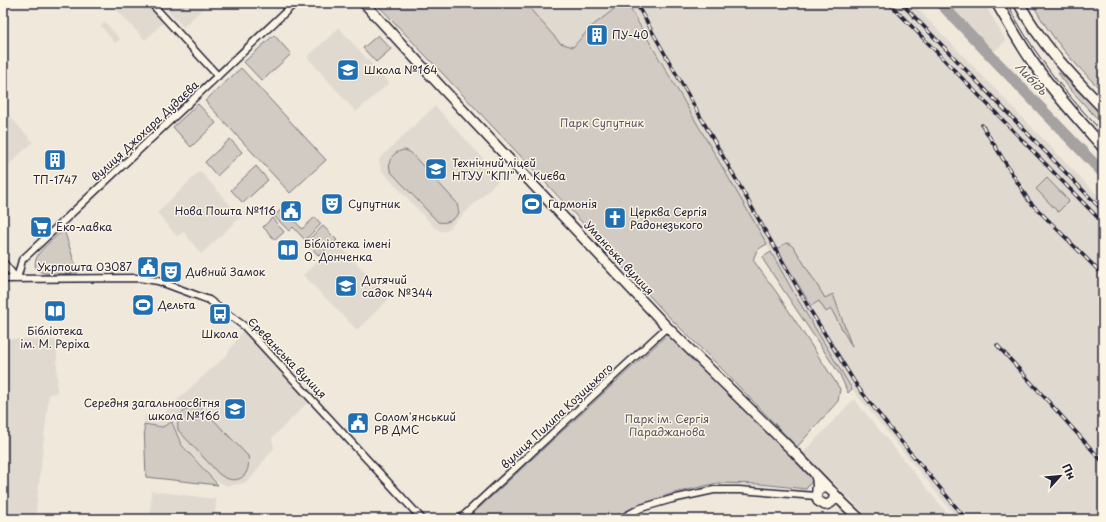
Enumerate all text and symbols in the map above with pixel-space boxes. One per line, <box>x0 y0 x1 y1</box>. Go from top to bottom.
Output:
building icon: ПУ-40 <box>584 22 610 48</box>
place label: ПУ-40 <box>612 26 649 43</box>
school or university icon: Школа №164 <box>335 57 361 83</box>
water label: Либідь <box>1012 58 1052 99</box>
place label: Школа №164 <box>364 61 438 78</box>
street label: вулиця Джохара Дудаєва <box>87 76 202 185</box>
park label: Парк Супутник <box>560 114 644 131</box>
building icon: ТП-1747 <box>42 147 68 173</box>
place label: Технічний ліцей НТУУ "КПІ" м. Києва <box>452 154 566 184</box>
school or university icon: Технічний ліцей НТУУ "КПІ" м. Києва <box>423 156 449 182</box>
place label: ТП-1747 <box>33 171 77 188</box>
theatre icon: Супутник <box>319 191 345 217</box>
sports icon: Гармонія <box>519 191 545 217</box>
place label: Супутник <box>348 195 401 212</box>
place label: Гармонія <box>548 195 597 212</box>
public building icon: Нова Пошта №116 <box>278 198 304 224</box>
place label: Нова Пошта №116 <box>175 202 276 219</box>
place label: Церква Сергія Радонезького <box>630 203 707 233</box>
church icon: Церква Сергія Радонезького <box>602 205 628 231</box>
supermarket icon: Еко-лавка <box>28 214 54 240</box>
street label: Уманська вулиця <box>580 217 658 299</box>
place label: Еко-лавка <box>56 218 112 235</box>
place label: Бібліотека імені О. Донченка <box>304 235 391 265</box>
library icon: Бібліотека імені О. Донченка <box>275 237 301 263</box>
public building icon: Укрпошта 03087 <box>135 254 161 280</box>
place label: Укрпошта 03087 <box>37 258 132 275</box>
theatre icon: Дивний Замок <box>158 259 184 285</box>
place label: Дивний Замок <box>185 263 266 280</box>
place label: Дитячий садок №344 <box>361 271 433 301</box>
school or university icon: Дитячий садок №344 <box>333 273 359 299</box>
sports icon: Дельта <box>130 292 156 318</box>
place label: Дельта <box>157 296 196 313</box>
library icon: Бібліотека ім. М. Реріха <box>42 298 68 324</box>
bus stop icon: Школа <box>207 301 233 327</box>
street label: Єреванська вулиця <box>244 313 331 402</box>
place label: Бібліотека ім. М. Реріха <box>20 322 90 352</box>
place label: Школа <box>202 325 239 342</box>
street label: вулиця Пилипа Козицького <box>497 359 617 472</box>
place label: Середня загальноосвітня школа №166 <box>84 394 220 424</box>
school or university icon: Середня загальноосвітня школа №166 <box>222 396 248 422</box>
place label: Солом'янський РВ ДМС <box>374 408 456 438</box>
public building icon: Солом'янський РВ ДМС <box>345 410 371 436</box>
park label: Парк ім. Сергія Параджанова <box>625 410 709 440</box>
north arrow <box>1040 456 1080 496</box>
text: Пн <box>1058 460 1081 482</box>

